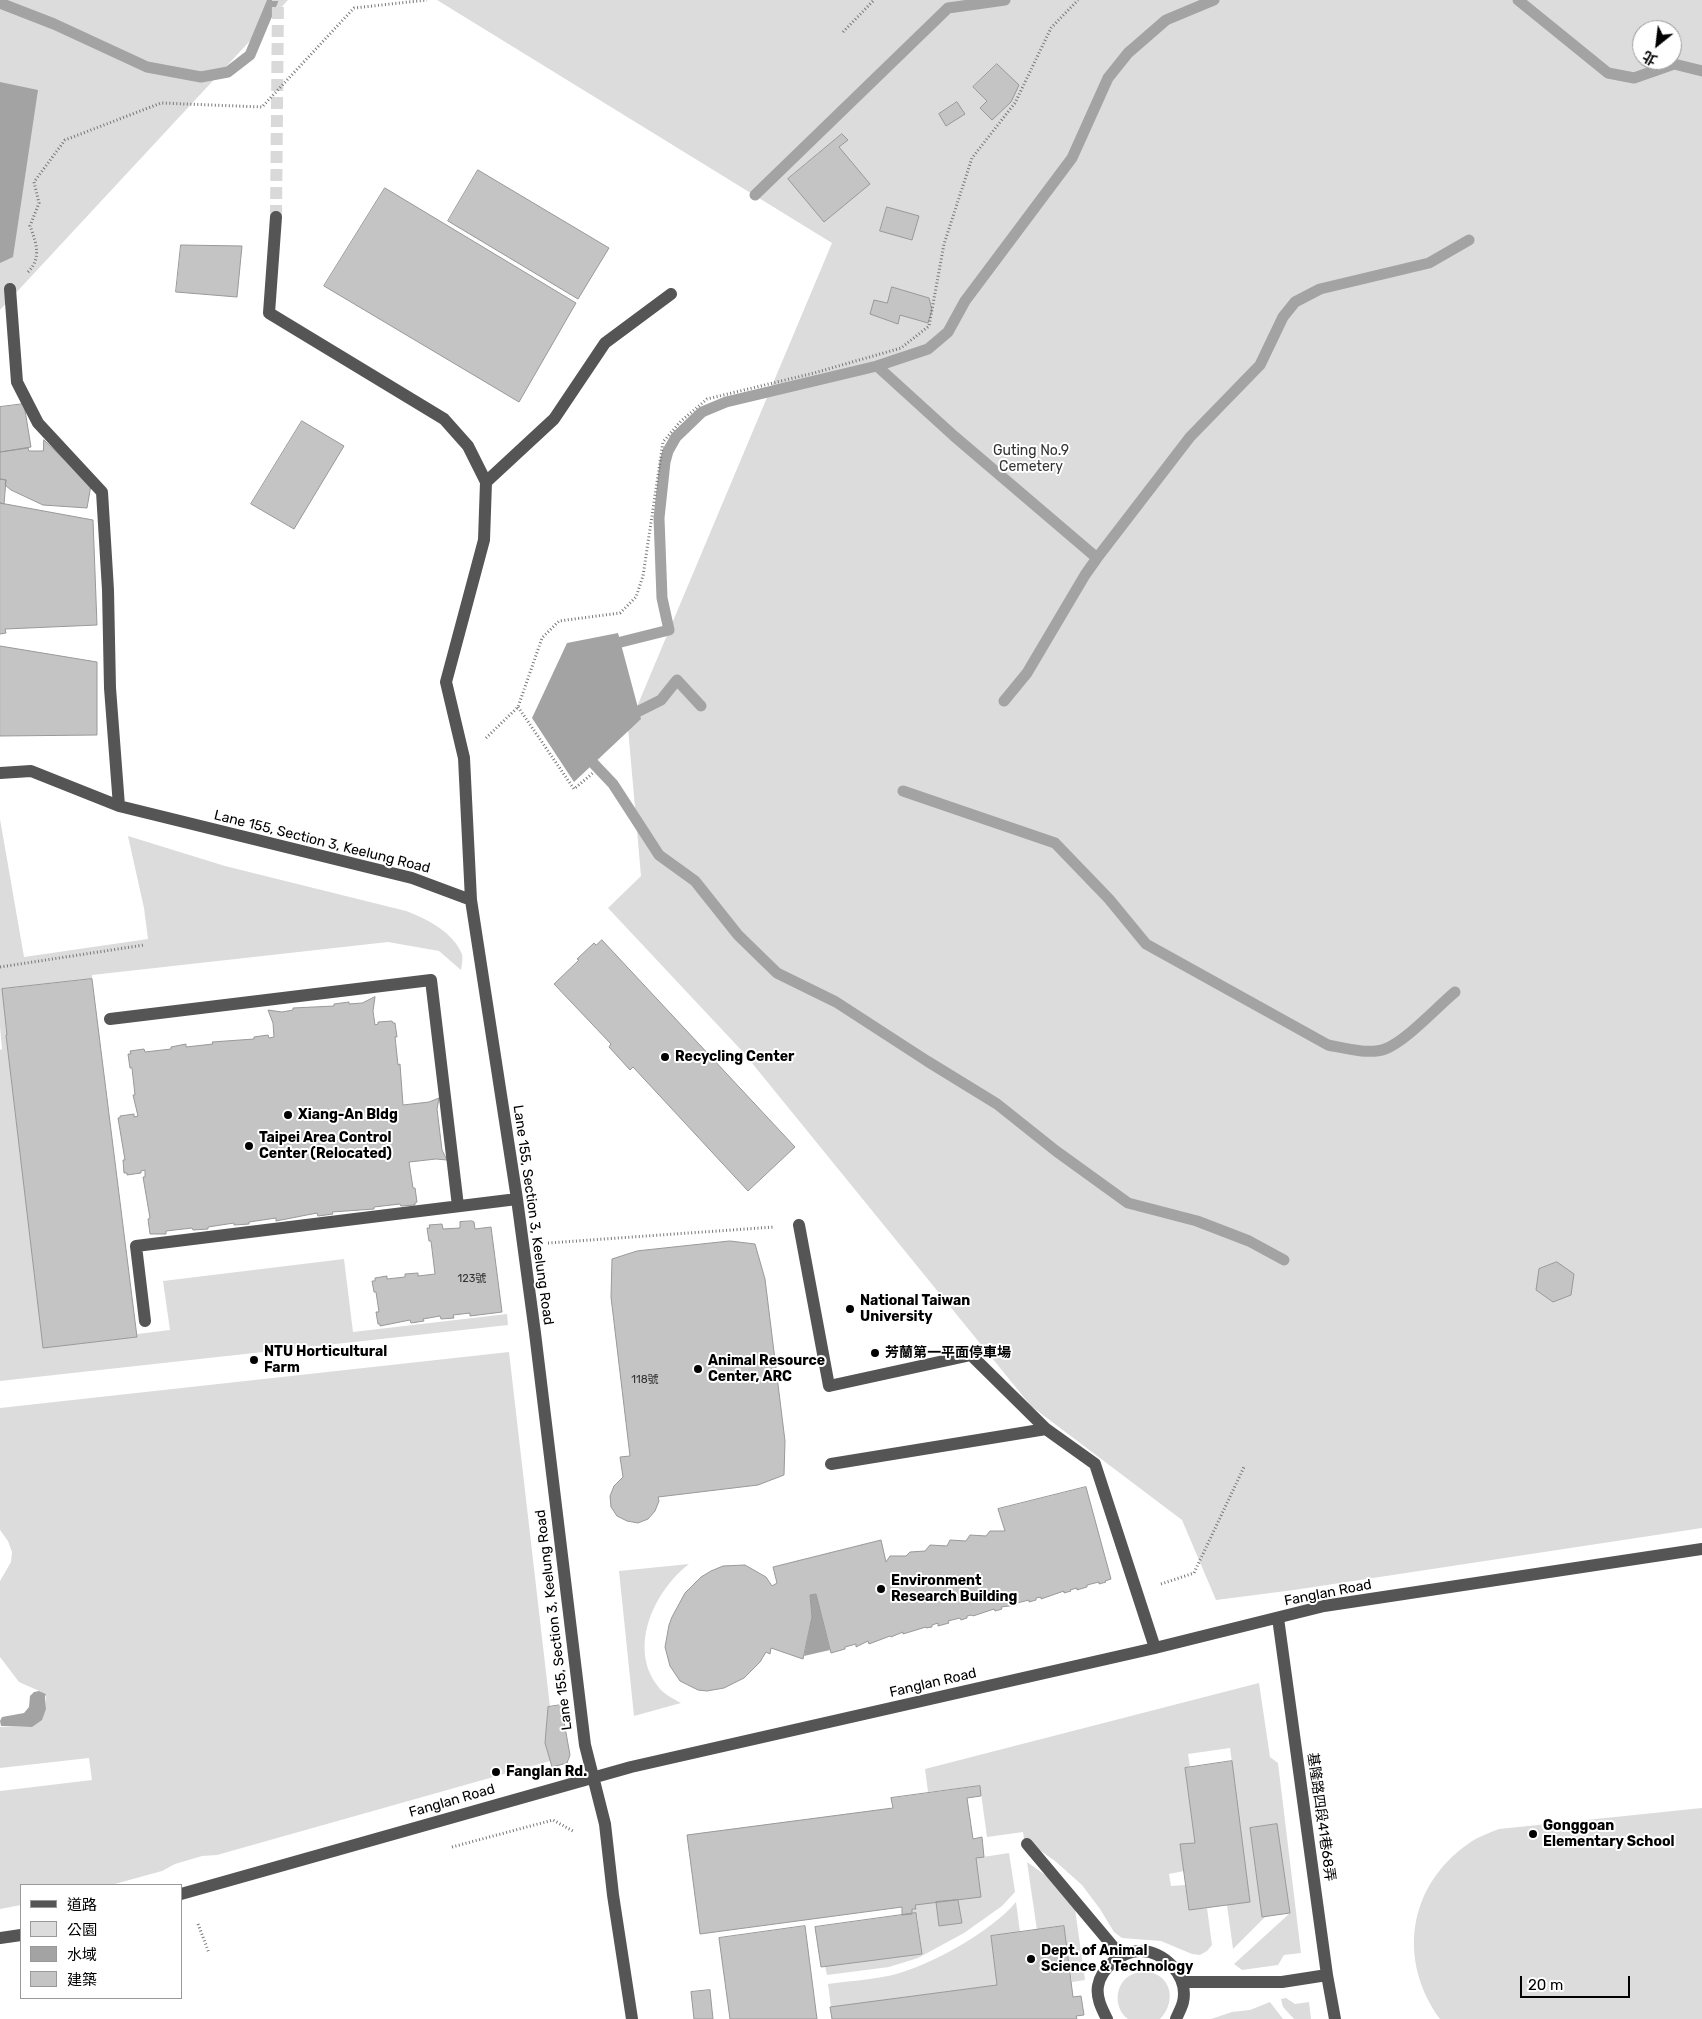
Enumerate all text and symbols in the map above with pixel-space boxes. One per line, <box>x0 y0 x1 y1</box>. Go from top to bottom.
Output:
north arrow <box>1632 20 1682 70</box>
text: 北 <box>1640 47 1660 69</box>
park label: Guting No.9 Cemetery <box>993 443 1069 476</box>
street label: Lane 155, Section 3, Keelung Road <box>212 807 432 877</box>
place label: Recycling Center <box>675 1049 794 1065</box>
marker: Recycling Center <box>659 1051 671 1063</box>
street label: Lane 155, Section 3, Keelung Road <box>509 1104 557 1326</box>
place label: Xiang-An Bldg <box>298 1107 398 1123</box>
marker: Xiang-An Bldg <box>282 1109 294 1121</box>
place label: Taipei Area Control Center (Relocated) <box>259 1130 392 1162</box>
marker: Taipei Area Control Center (Relocated) <box>243 1140 255 1152</box>
house number: 123號 <box>458 1272 486 1286</box>
place label: National Taiwan University <box>860 1293 970 1325</box>
marker: National Taiwan University <box>844 1303 856 1315</box>
place label: NTU Horticultural Farm <box>264 1344 387 1376</box>
place label: 芳蘭第一平面停車場 <box>885 1345 1011 1361</box>
marker: 芳蘭第一平面停車場 <box>869 1347 881 1359</box>
place label: Animal Resource Center, ARC <box>708 1353 825 1385</box>
marker: NTU Horticultural Farm <box>248 1354 260 1366</box>
marker: Animal Resource Center, ARC <box>692 1363 704 1375</box>
house number: 118號 <box>631 1373 659 1387</box>
street label: Lane 155, Section 3, Keelung Road <box>532 1509 576 1731</box>
place label: Environment Research Building <box>891 1573 1017 1605</box>
street label: Fanglan Road <box>1283 1576 1373 1610</box>
marker: Environment Research Building <box>875 1583 887 1595</box>
street label: Fanglan Road <box>888 1665 978 1701</box>
street label: 基隆路四段41巷68弄 <box>1304 1752 1338 1882</box>
place label: Fanglan Rd. <box>506 1764 587 1780</box>
marker: Fanglan Rd. <box>490 1766 502 1778</box>
street label: Fanglan Road <box>407 1781 497 1821</box>
place label: Gonggoan Elementary School <box>1543 1818 1675 1850</box>
marker: Gonggoan Elementary School <box>1527 1828 1539 1840</box>
legend <box>20 1884 182 1999</box>
text: 道路 <box>67 1896 97 1914</box>
text: 公園 <box>67 1921 97 1939</box>
place label: Dept. of Animal Science & Technology <box>1041 1943 1193 1975</box>
text: 水域 <box>67 1946 97 1964</box>
marker: Dept. of Animal Science & Technology <box>1025 1953 1037 1965</box>
scale bar <box>1522 1966 1632 1998</box>
text: 建築 <box>67 1971 97 1989</box>
text: 20 m <box>1528 1976 1563 1994</box>

